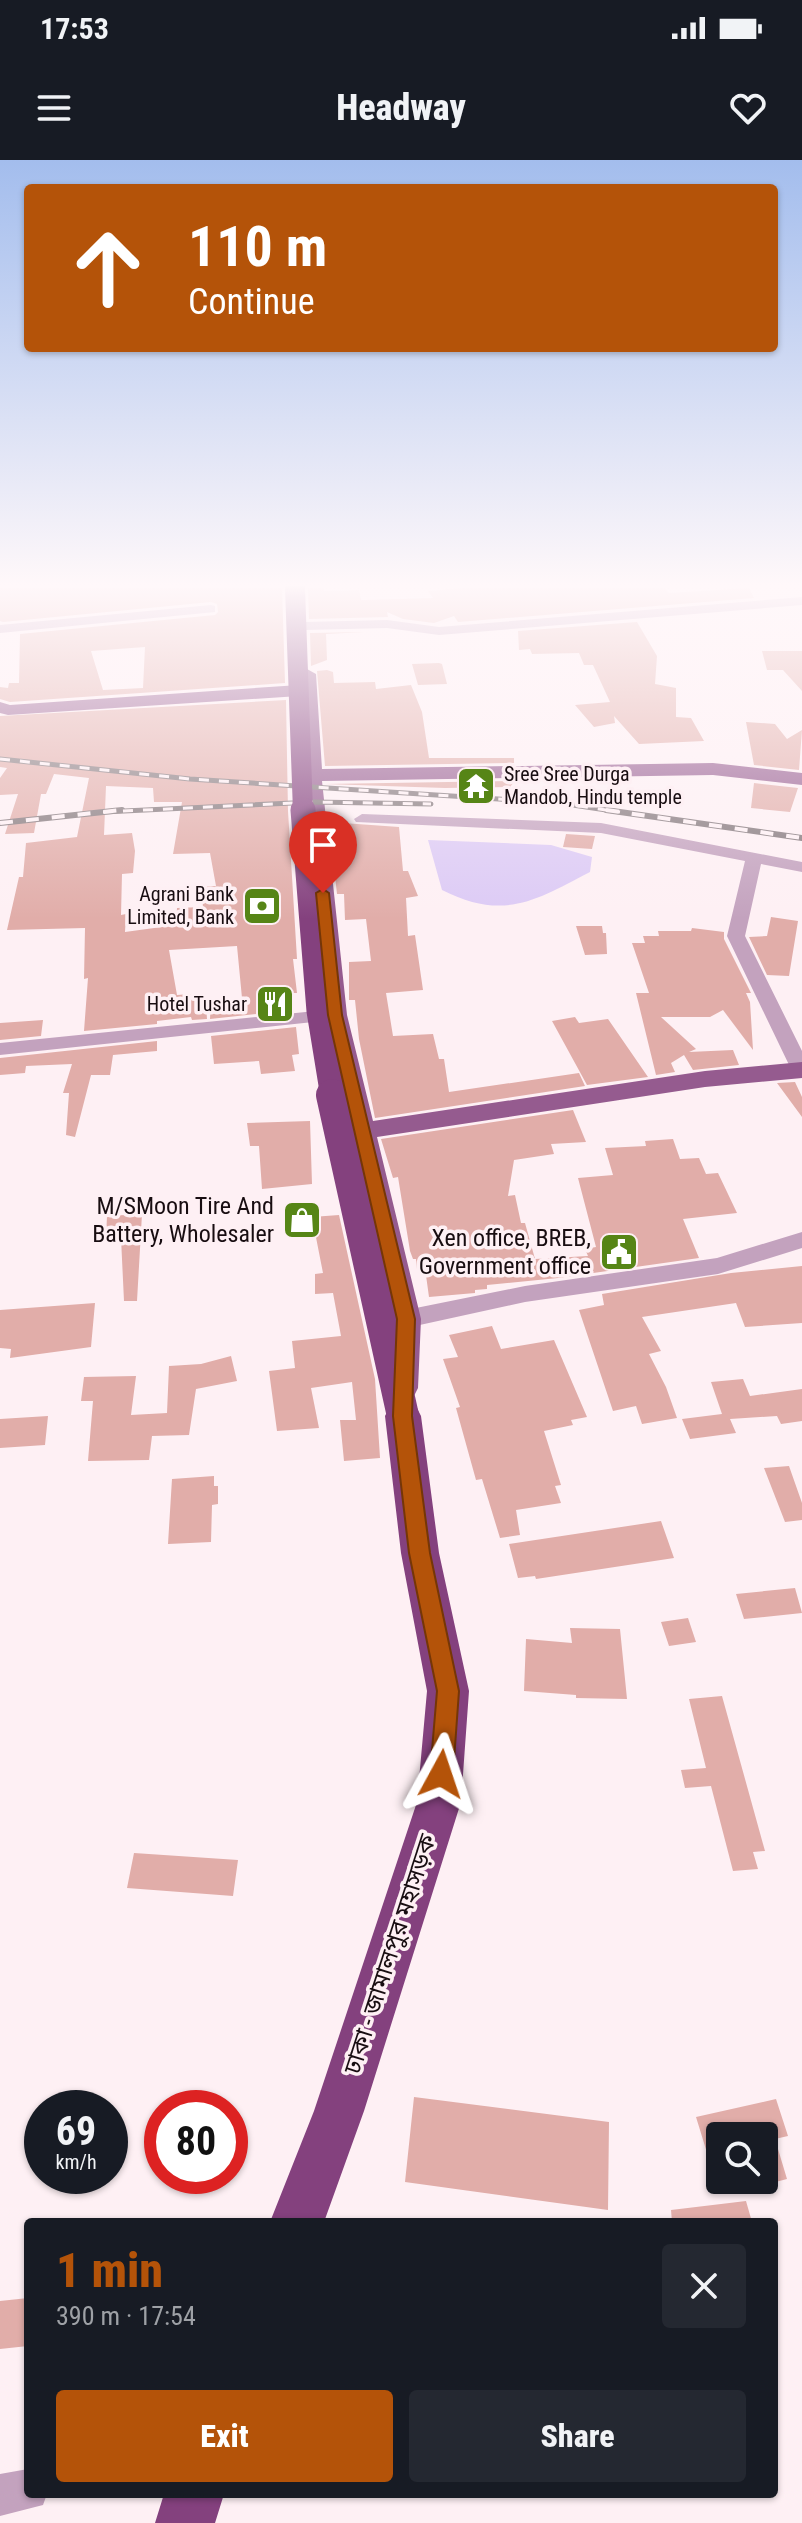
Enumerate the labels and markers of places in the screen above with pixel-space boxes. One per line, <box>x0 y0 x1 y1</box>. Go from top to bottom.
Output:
place label: Sree Sree Durga Mandob, Hindu temple <box>504 762 682 809</box>
temple icon: Sree Sree Durga Mandob, Hindu temple <box>455 765 497 807</box>
pin <box>289 811 357 893</box>
place label: Agrani Bank Limited, Bank <box>127 882 234 929</box>
bank icon: Agrani Bank Limited, Bank <box>241 885 283 927</box>
restaurant icon: Hotel Tushar <box>254 983 296 1025</box>
place label: Hotel Tushar <box>147 992 247 1016</box>
place label: M/SMoon Tire And Battery, Wholesaler <box>92 1192 274 1248</box>
shop icon: M/SMoon Tire And Battery, Wholesaler <box>281 1199 323 1241</box>
place label: Xen office, BREB, Government office <box>419 1224 591 1280</box>
public building icon: Xen office, BREB, Government office <box>598 1231 640 1273</box>

